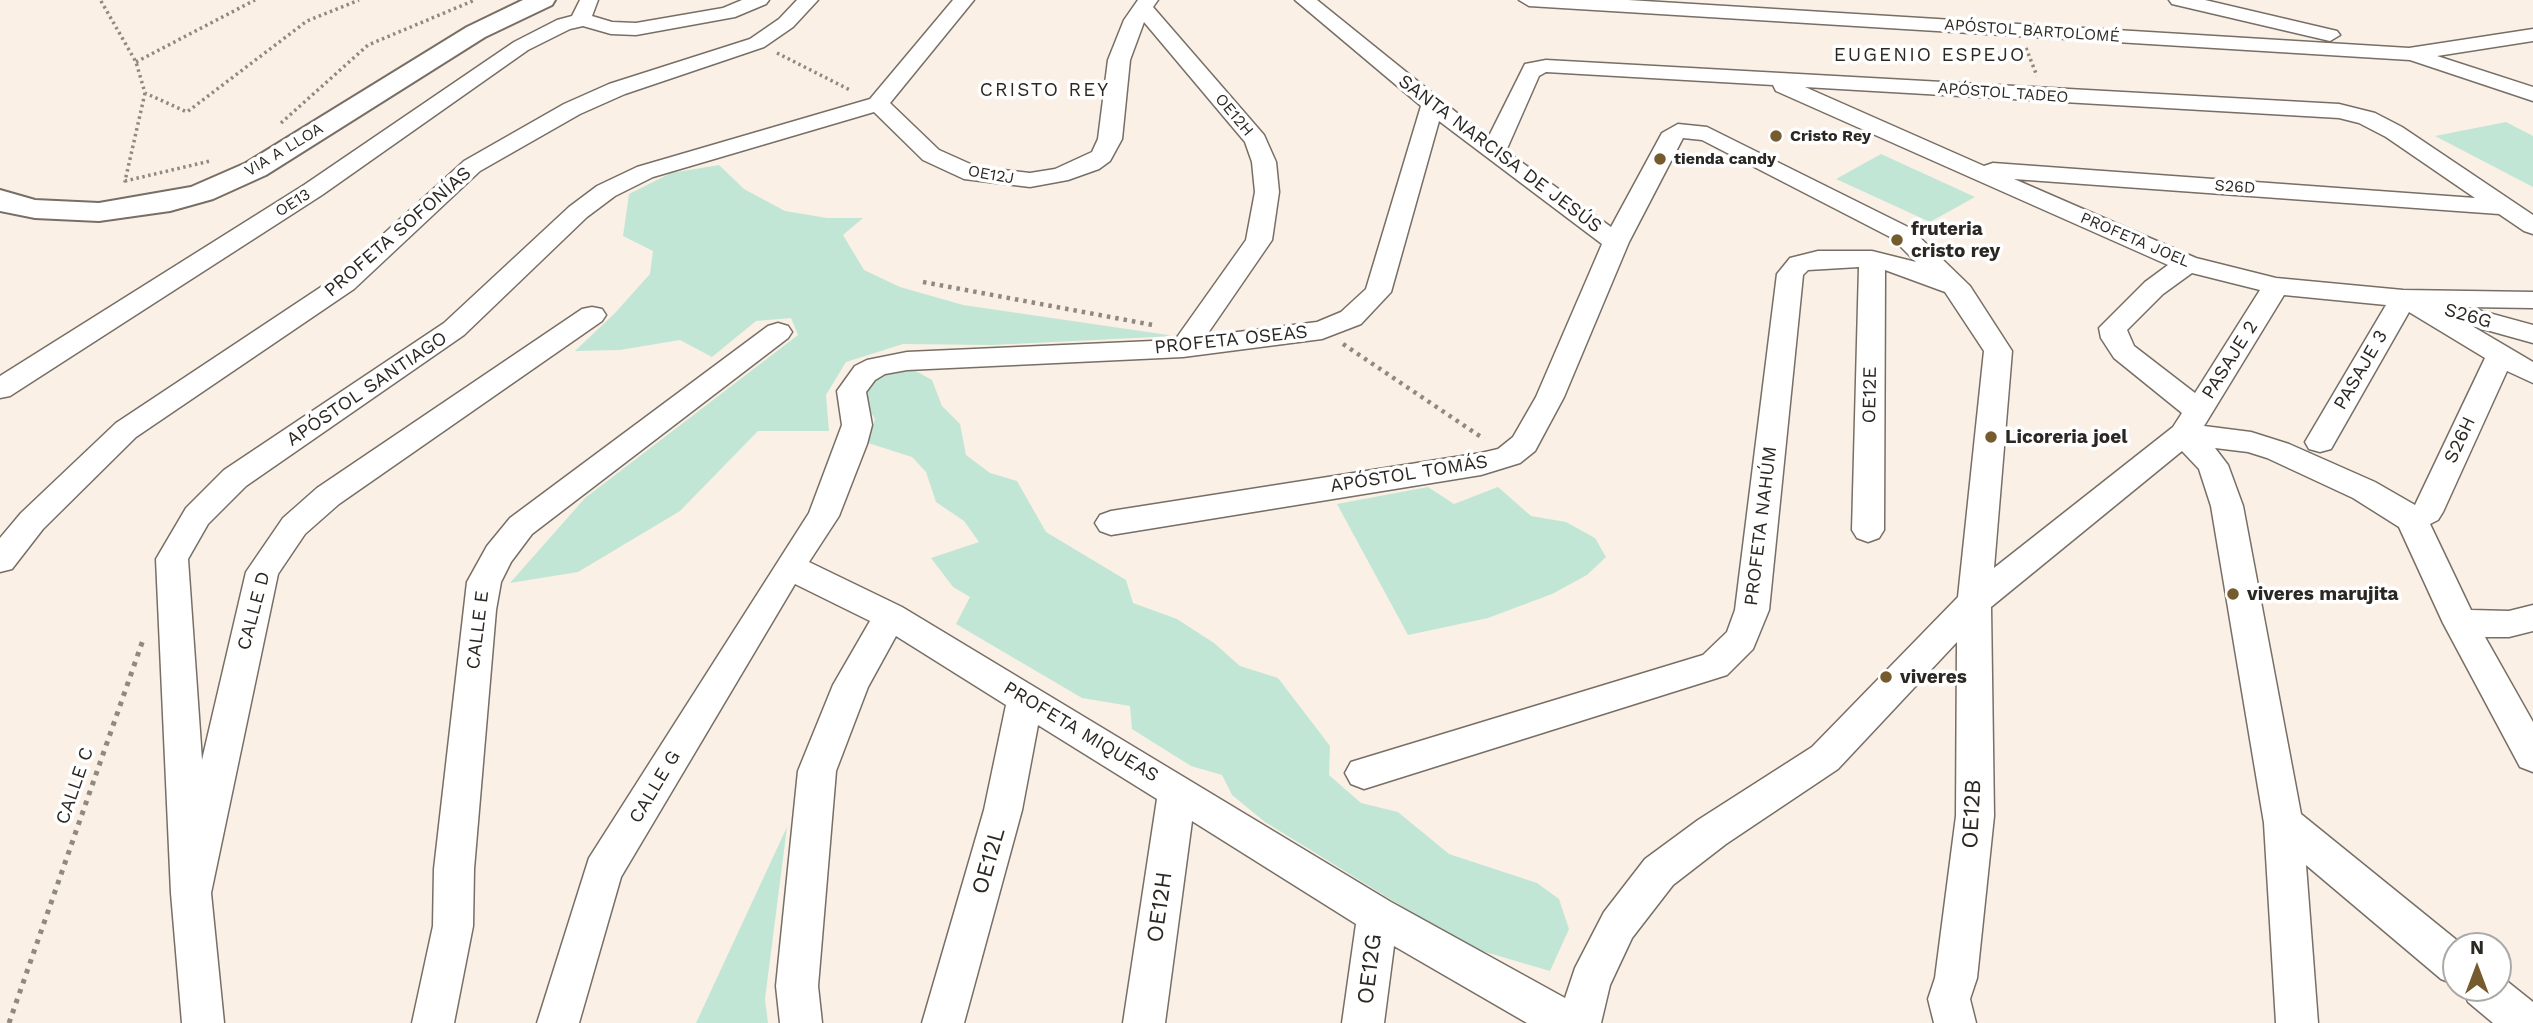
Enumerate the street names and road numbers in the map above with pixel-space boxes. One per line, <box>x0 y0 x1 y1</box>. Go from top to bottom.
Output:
street label: APÓSTOL BARTOLOMÉ <box>1944 15 2120 47</box>
street label: SANTA NARCISA DE JESÚS <box>1394 70 1606 238</box>
street label: APÓSTOL TADEO <box>1937 79 2069 107</box>
street label: OE12H <box>1211 90 1257 140</box>
street label: VIA A LLOA <box>241 119 327 181</box>
street label: OE12J <box>966 161 1016 189</box>
street label: PROFETA SOFONÍAS <box>320 162 476 302</box>
street label: S26D <box>2214 176 2256 198</box>
street label: OE13 <box>272 185 314 221</box>
street label: PROFETA JOEL <box>2077 208 2193 272</box>
street label: S26G <box>2442 298 2494 334</box>
street label: PASAJE 2 <box>2197 317 2263 403</box>
street label: PROFETA OSEAS <box>1153 321 1309 359</box>
street label: PASAJE 3 <box>2329 326 2393 414</box>
street label: APÓSTOL SANTIAGO <box>282 327 452 451</box>
street label: OE12E <box>1858 366 1882 424</box>
street label: S26H <box>2439 413 2481 467</box>
street label: PROFETA NAHÚM <box>1740 445 1782 607</box>
street label: APÓSTOL TOMÁS <box>1329 450 1489 498</box>
street label: CALLE D <box>233 569 275 653</box>
street label: CALLE E <box>462 589 494 671</box>
street label: PROFETA MIQUEAS <box>999 677 1163 787</box>
street label: CALLE C <box>51 744 99 828</box>
street label: CALLE G <box>624 747 686 827</box>
street label: OE12B <box>1956 779 1988 849</box>
street label: OE12L <box>966 825 1012 897</box>
street label: OE12H <box>1141 870 1179 944</box>
street label: OE12G <box>1352 932 1388 1006</box>

